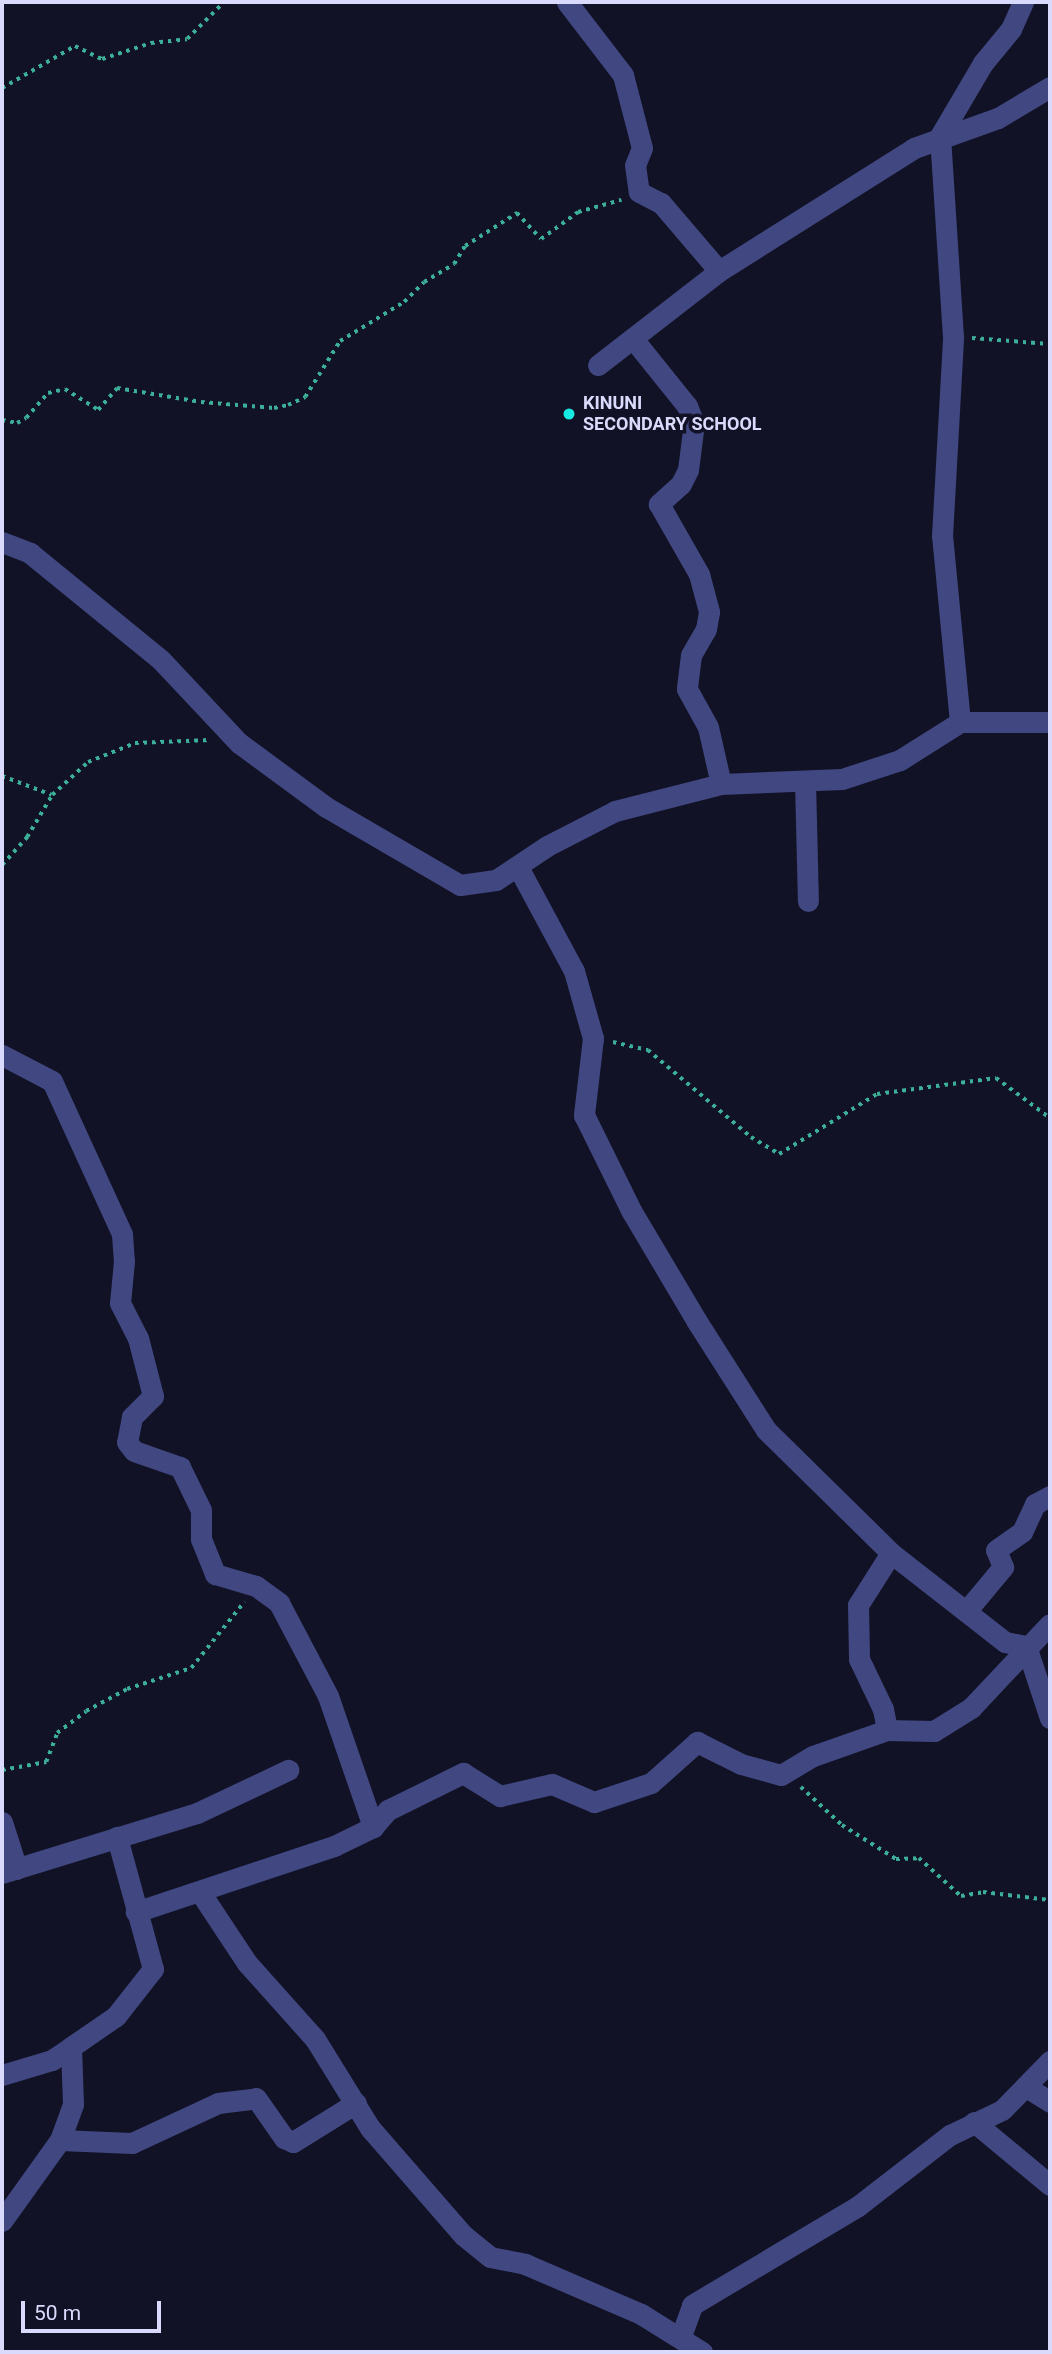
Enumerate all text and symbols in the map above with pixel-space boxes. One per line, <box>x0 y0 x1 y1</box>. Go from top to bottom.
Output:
place label: KINUNI SECONDARY SCHOOL <box>583 393 762 436</box>
marker: KINUNI SECONDARY SCHOOL <box>561 406 577 422</box>
scale bar <box>24 2288 164 2332</box>
text: 50 m <box>34 2301 81 2325</box>

